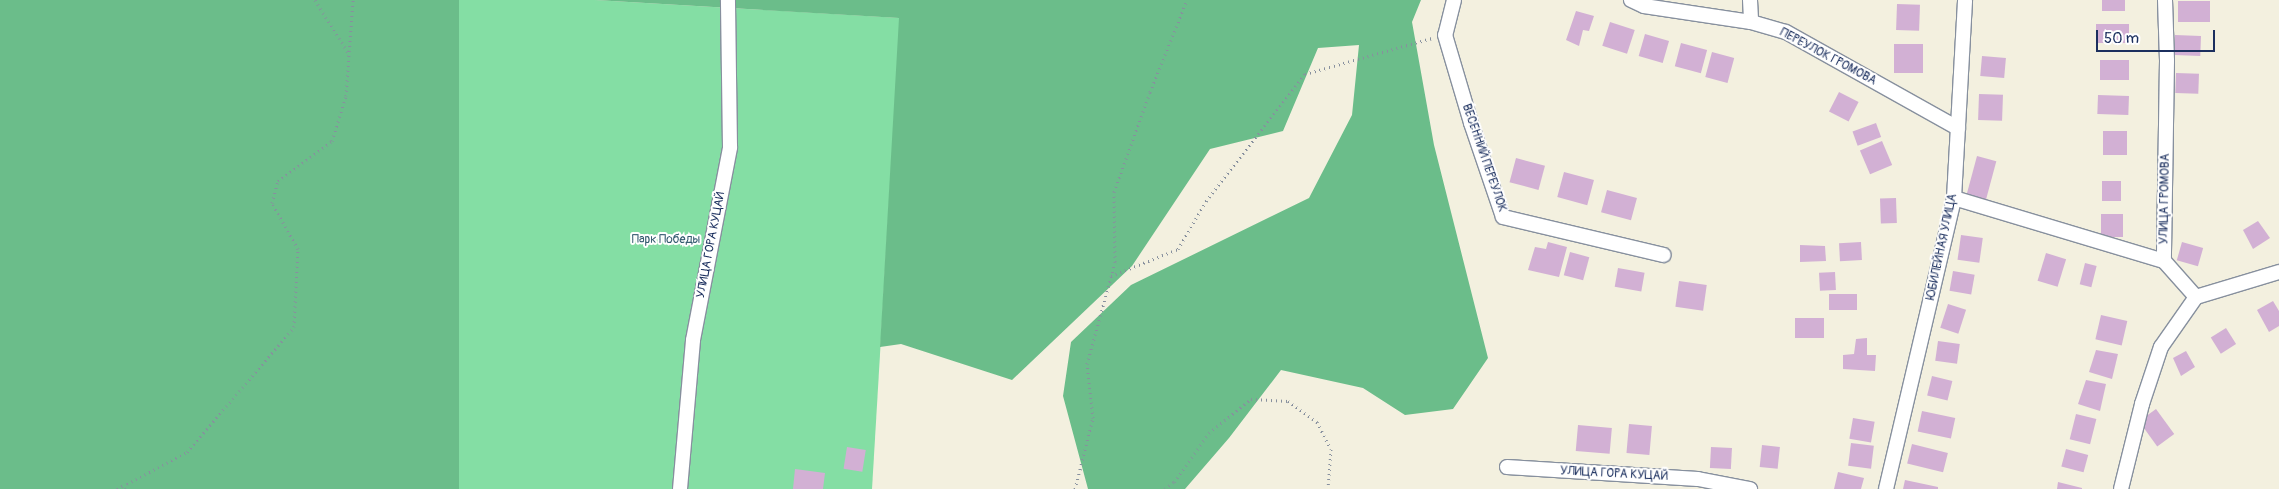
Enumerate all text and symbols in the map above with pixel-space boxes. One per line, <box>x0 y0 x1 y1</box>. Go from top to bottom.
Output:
scale bar <box>2099 20 2218 52</box>
street label: ПЕРЕУЛОК ГРОМОВА <box>1777 25 1879 89</box>
text: 50 m <box>2104 29 2139 48</box>
street label: ВЕСЕННИЙ ПЕРЕУЛОК <box>1459 102 1509 214</box>
street label: УЛИЦА ГРОМОВА <box>2157 154 2173 244</box>
street label: УЛИЦА ГОРА КУЦАЙ <box>694 191 728 299</box>
street label: ЮБИЛЕЙНАЯ УЛИЦА <box>1924 193 1960 301</box>
park label: Парк Победы <box>632 233 700 247</box>
street label: УЛИЦА ГОРА КУЦАЙ <box>1560 464 1668 484</box>

